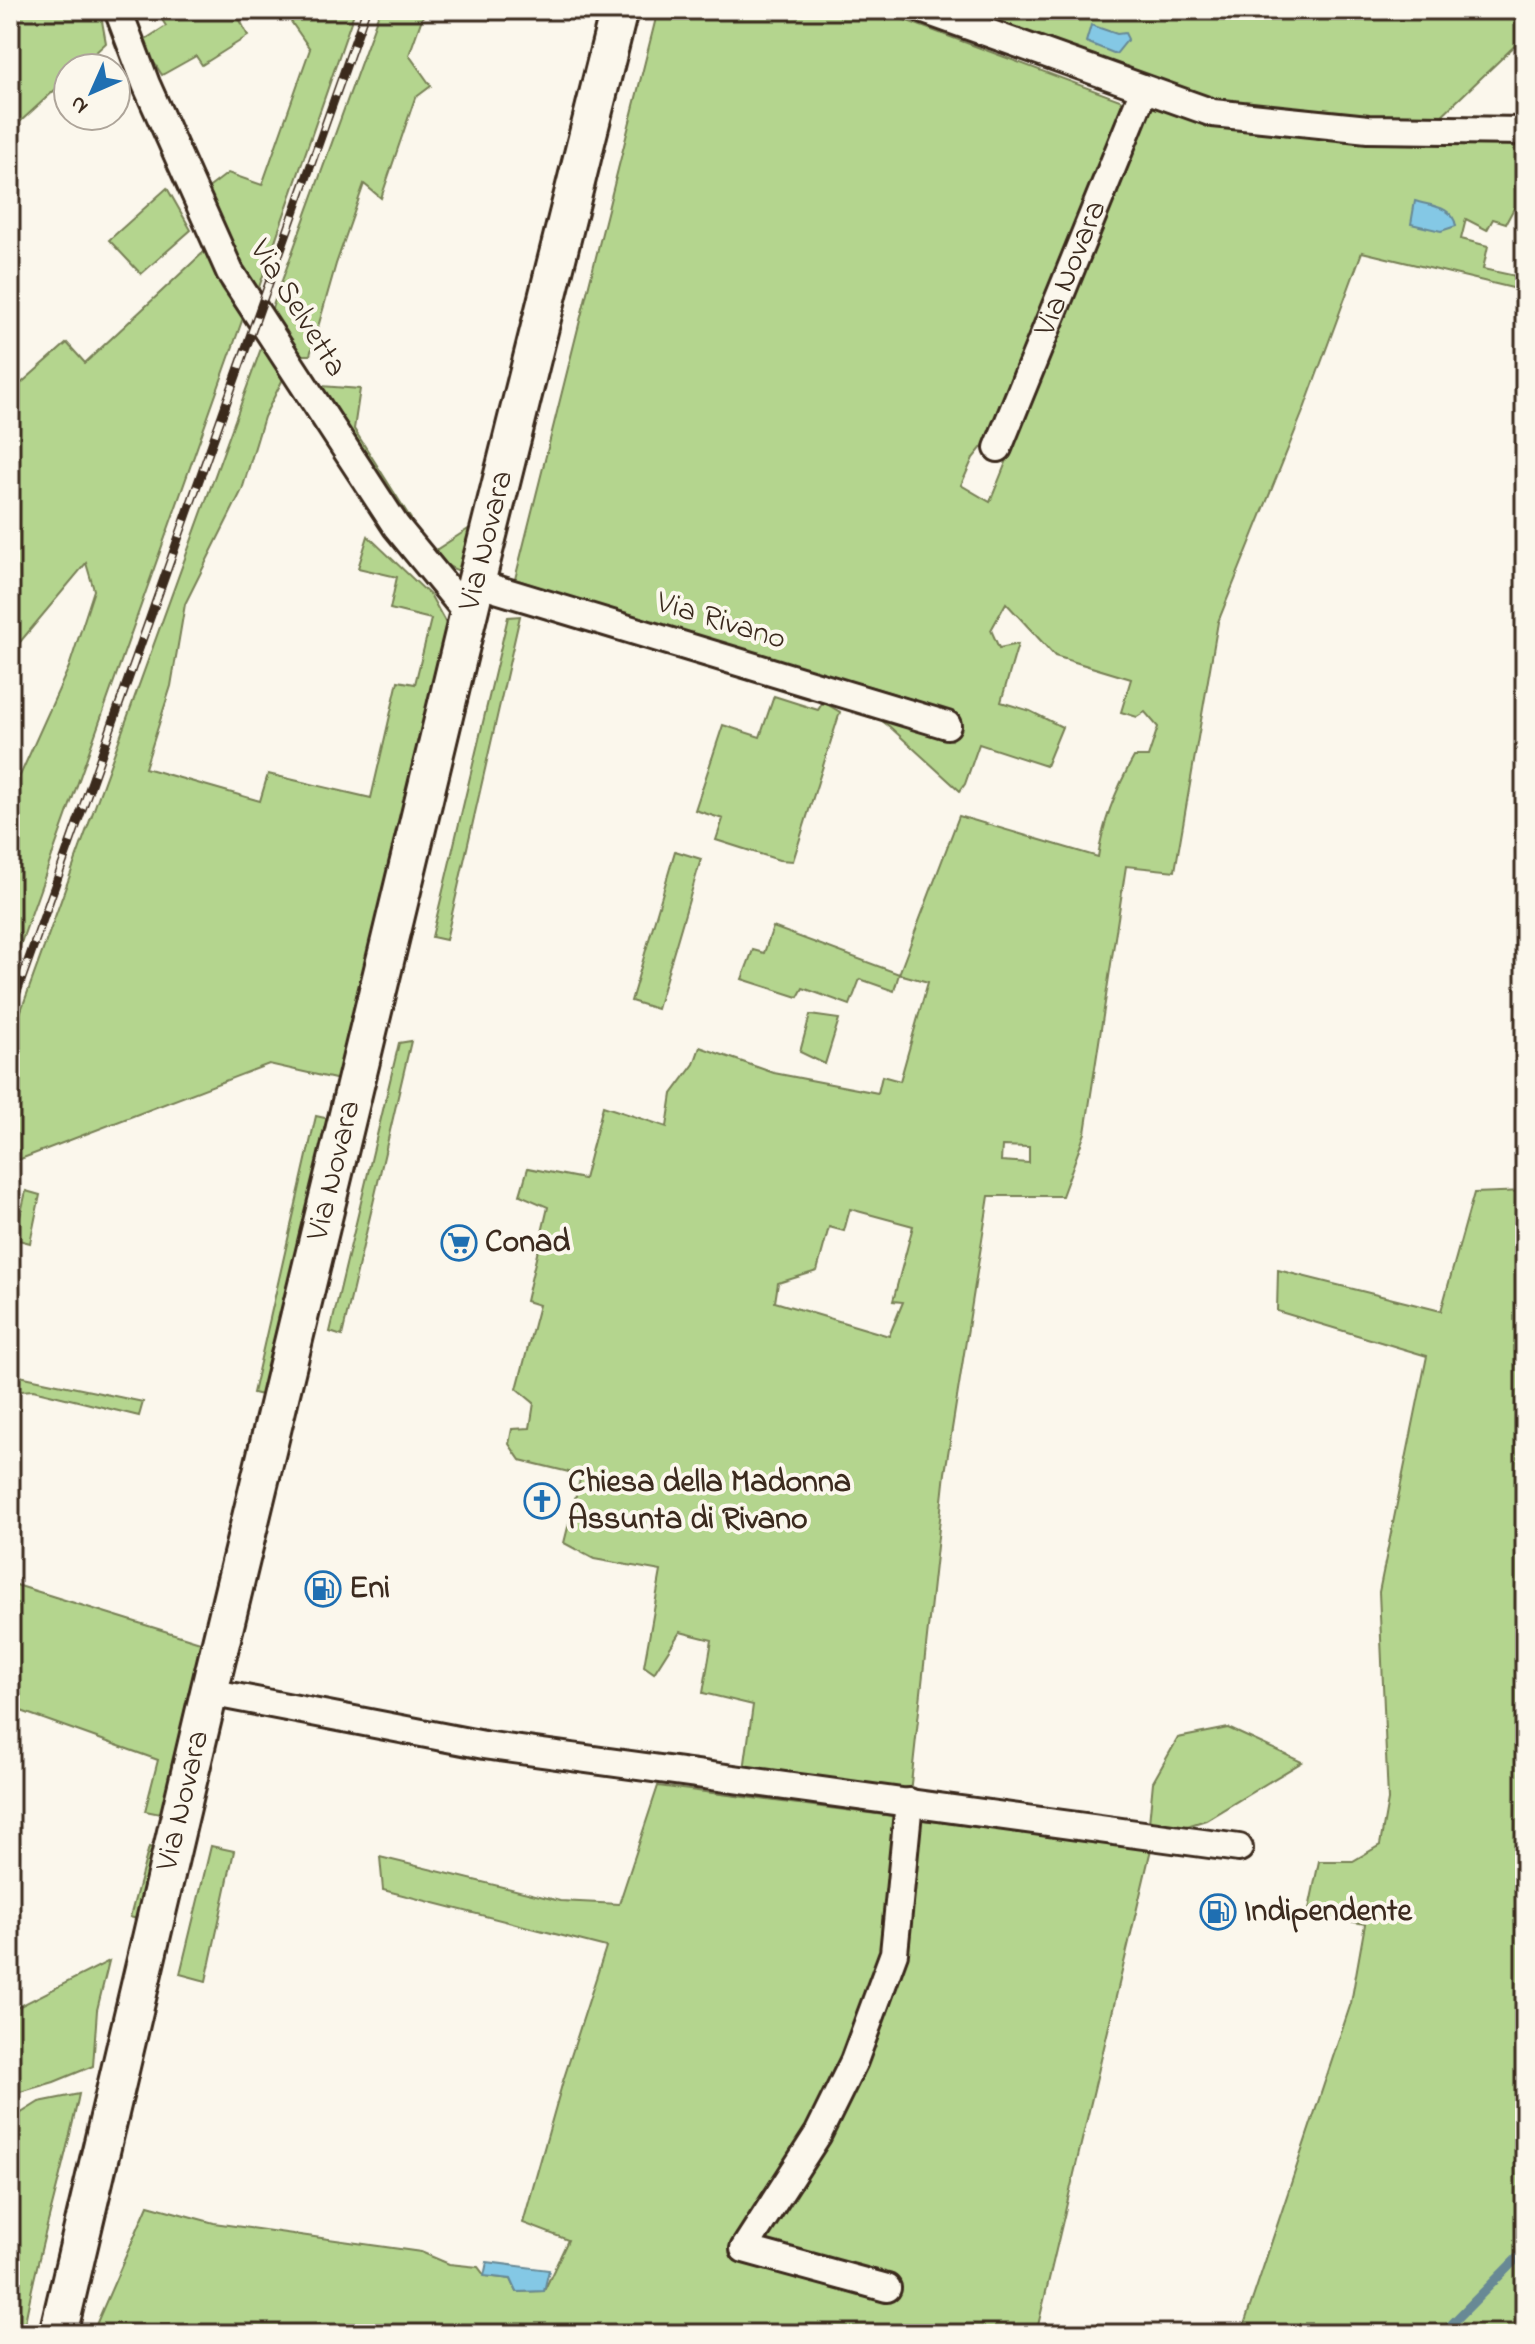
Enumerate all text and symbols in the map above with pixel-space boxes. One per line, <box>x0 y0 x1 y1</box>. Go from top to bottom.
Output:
north arrow <box>52 52 132 132</box>
text: N <box>63 87 97 121</box>
street label: Via Novara <box>1022 193 1120 344</box>
street label: Via Selvetta <box>236 230 358 387</box>
street label: Via Novara <box>446 466 527 616</box>
street label: Via Rivano <box>649 580 792 664</box>
street label: Via Novara <box>295 1096 374 1246</box>
place label: Conad <box>485 1220 570 1267</box>
supermarket icon: Conad <box>440 1224 478 1262</box>
place label: Chiesa della Madonna Assunta di Rivano <box>568 1460 851 1544</box>
church icon: Chiesa della Madonna Assunta di Rivano <box>523 1482 561 1520</box>
place label: Eni <box>349 1566 390 1613</box>
fuel station icon: Eni <box>304 1570 342 1608</box>
street label: Via Novara <box>144 1726 223 1876</box>
place label: Indipendente <box>1244 1889 1413 1936</box>
fuel station icon: Indipendente <box>1199 1893 1237 1931</box>

